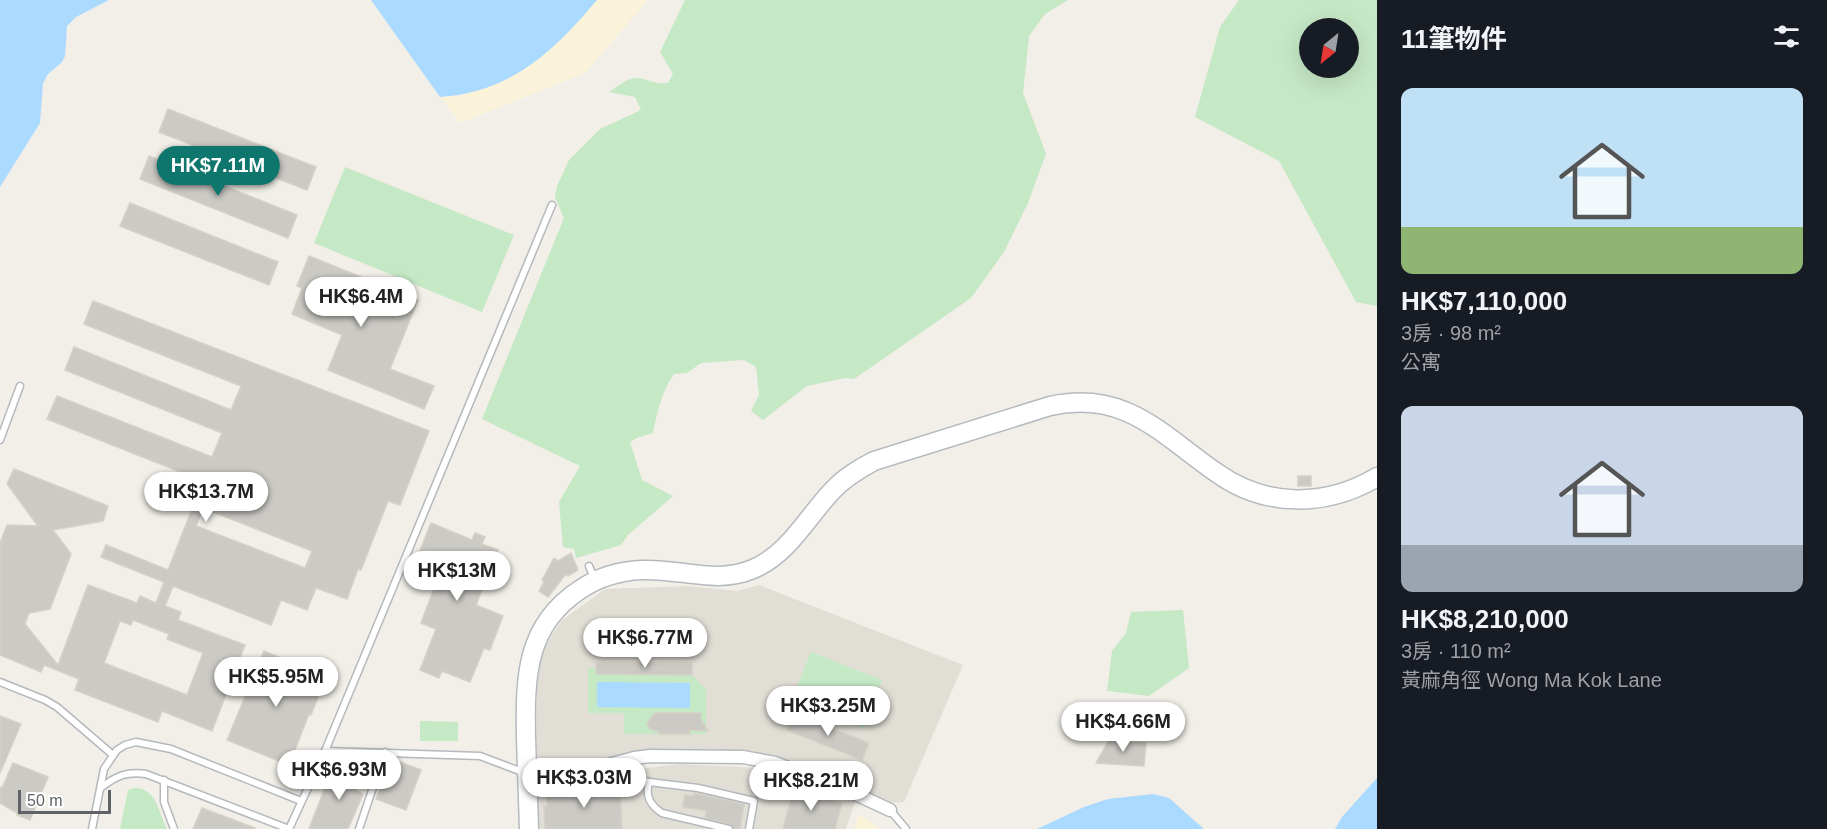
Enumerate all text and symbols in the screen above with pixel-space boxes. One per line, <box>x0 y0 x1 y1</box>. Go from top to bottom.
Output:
north arrow <box>1299 18 1359 78</box>
map controls <box>1299 18 1359 78</box>
icon: filters <box>1770 20 1803 53</box>
text: 11筆物件 <box>1401 24 1507 54</box>
icon: home <box>1548 127 1656 235</box>
pin: HK$7.11M <box>156 146 280 197</box>
text: HK$7.11M <box>171 154 265 176</box>
pin: HK$6.4M <box>306 277 416 328</box>
text: HK$6.4M <box>319 285 403 307</box>
text: HK$7,110,000 <box>1401 286 1567 316</box>
text: 3房 · 98 m² <box>1401 322 1501 344</box>
text: 公寓 <box>1401 351 1441 373</box>
icon: home <box>1548 445 1656 553</box>
pin: HK$13.7M <box>144 472 268 523</box>
text: HK$13.7M <box>158 480 254 502</box>
pin: HK$13M <box>408 551 506 602</box>
text: HK$13M <box>418 559 496 581</box>
text: HK$8,210,000 <box>1401 604 1569 634</box>
pin: HK$6.77M <box>583 618 707 669</box>
text: HK$6.77M <box>597 626 693 648</box>
text: 3房 · 110 m² <box>1401 640 1511 662</box>
pin: HK$5.95M <box>214 657 338 708</box>
text: HK$5.95M <box>228 665 324 687</box>
text: 黃麻角徑 Wong Ma Kok Lane <box>1401 669 1662 691</box>
pin: HK$3.25M <box>766 686 890 737</box>
text: HK$3.25M <box>780 694 876 716</box>
pin: HK$4.66M <box>1061 702 1185 753</box>
text: HK$4.66M <box>1075 710 1171 732</box>
pin: HK$6.93M <box>277 750 401 801</box>
text: HK$6.93M <box>291 758 387 780</box>
pin: HK$3.03M <box>522 758 646 809</box>
pin: HK$8.21M <box>749 761 873 812</box>
text: HK$3.03M <box>536 766 632 788</box>
text: HK$8.21M <box>763 769 859 791</box>
scale bar <box>18 787 111 814</box>
text: 50 m <box>27 792 63 809</box>

